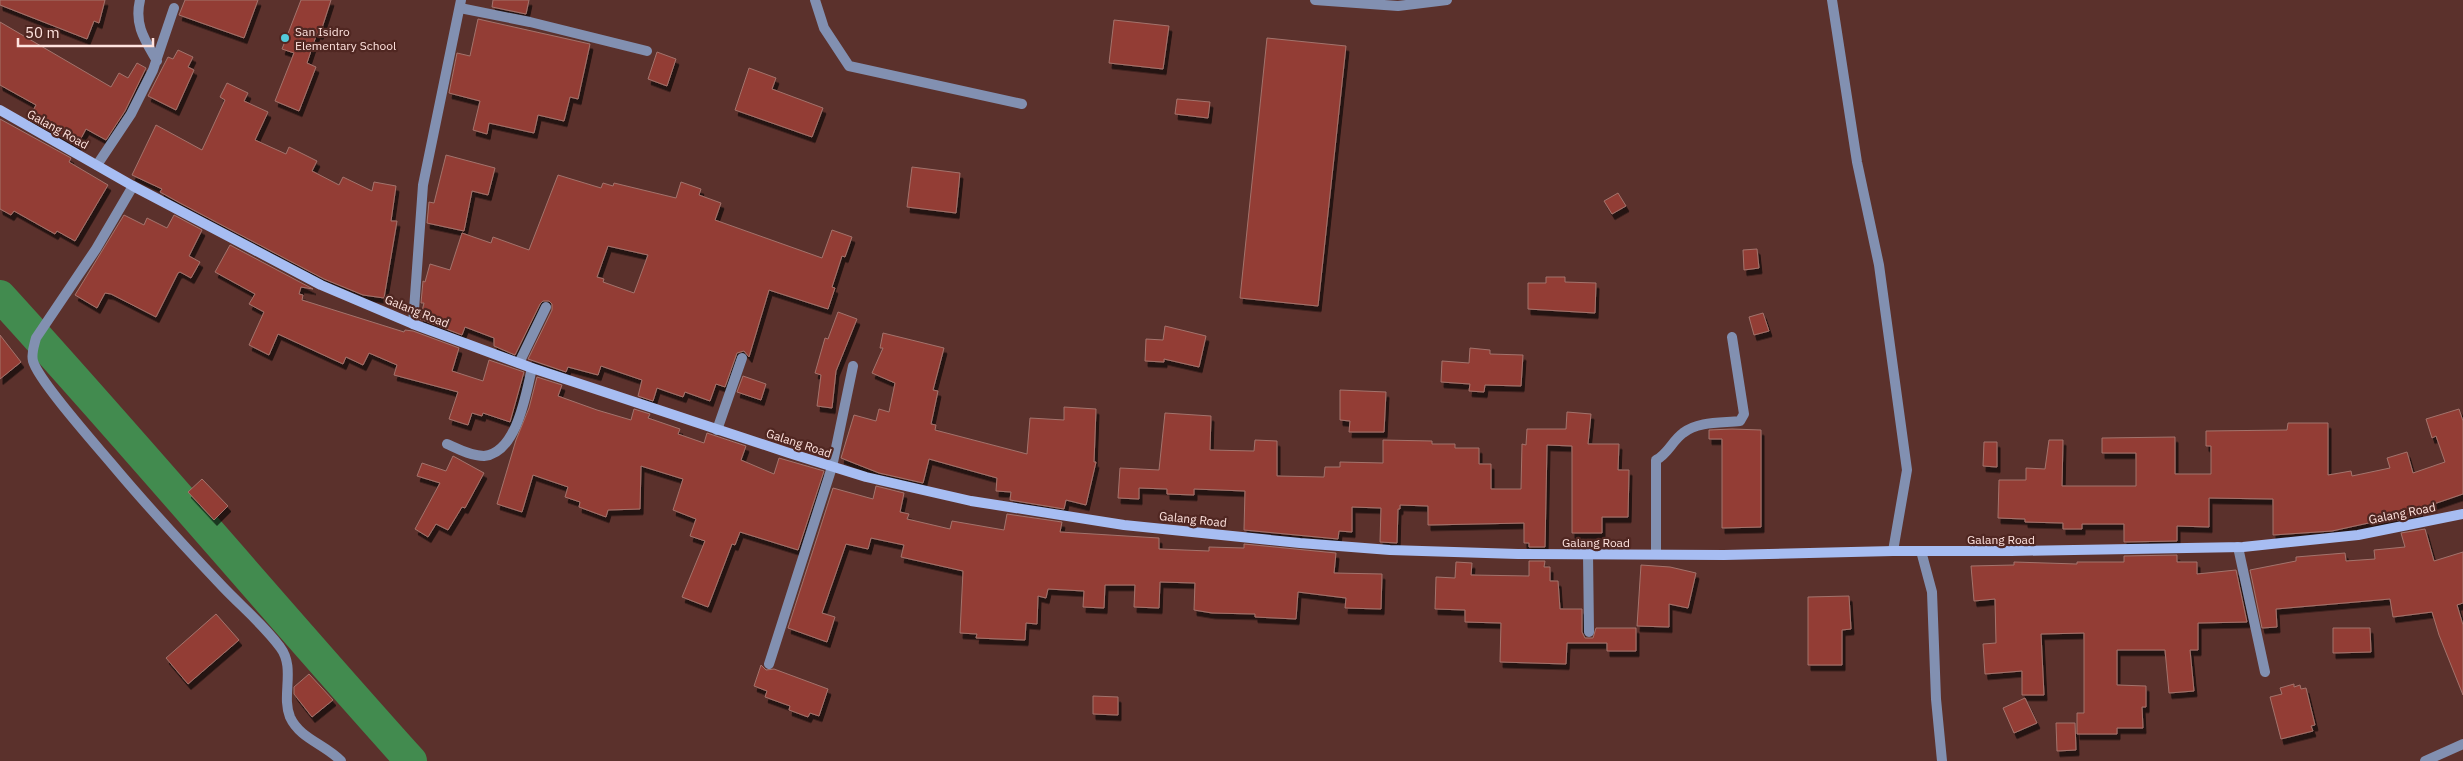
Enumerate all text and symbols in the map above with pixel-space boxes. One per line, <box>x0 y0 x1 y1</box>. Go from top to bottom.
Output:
scale bar <box>18 15 152 47</box>
text: 50 m <box>25 23 60 42</box>
place label: San Isidro Elementary School <box>295 24 396 53</box>
marker: San Isidro Elementary School <box>279 32 291 44</box>
street label: Galang Road <box>25 106 91 152</box>
street label: Galang Road <box>383 291 451 331</box>
street label: Galang Road <box>764 425 834 461</box>
street label: Galang Road <box>2367 499 2437 527</box>
street label: Galang Road <box>1158 508 1228 530</box>
street label: Galang Road <box>1967 532 2035 547</box>
street label: Galang Road <box>1562 535 1630 550</box>

